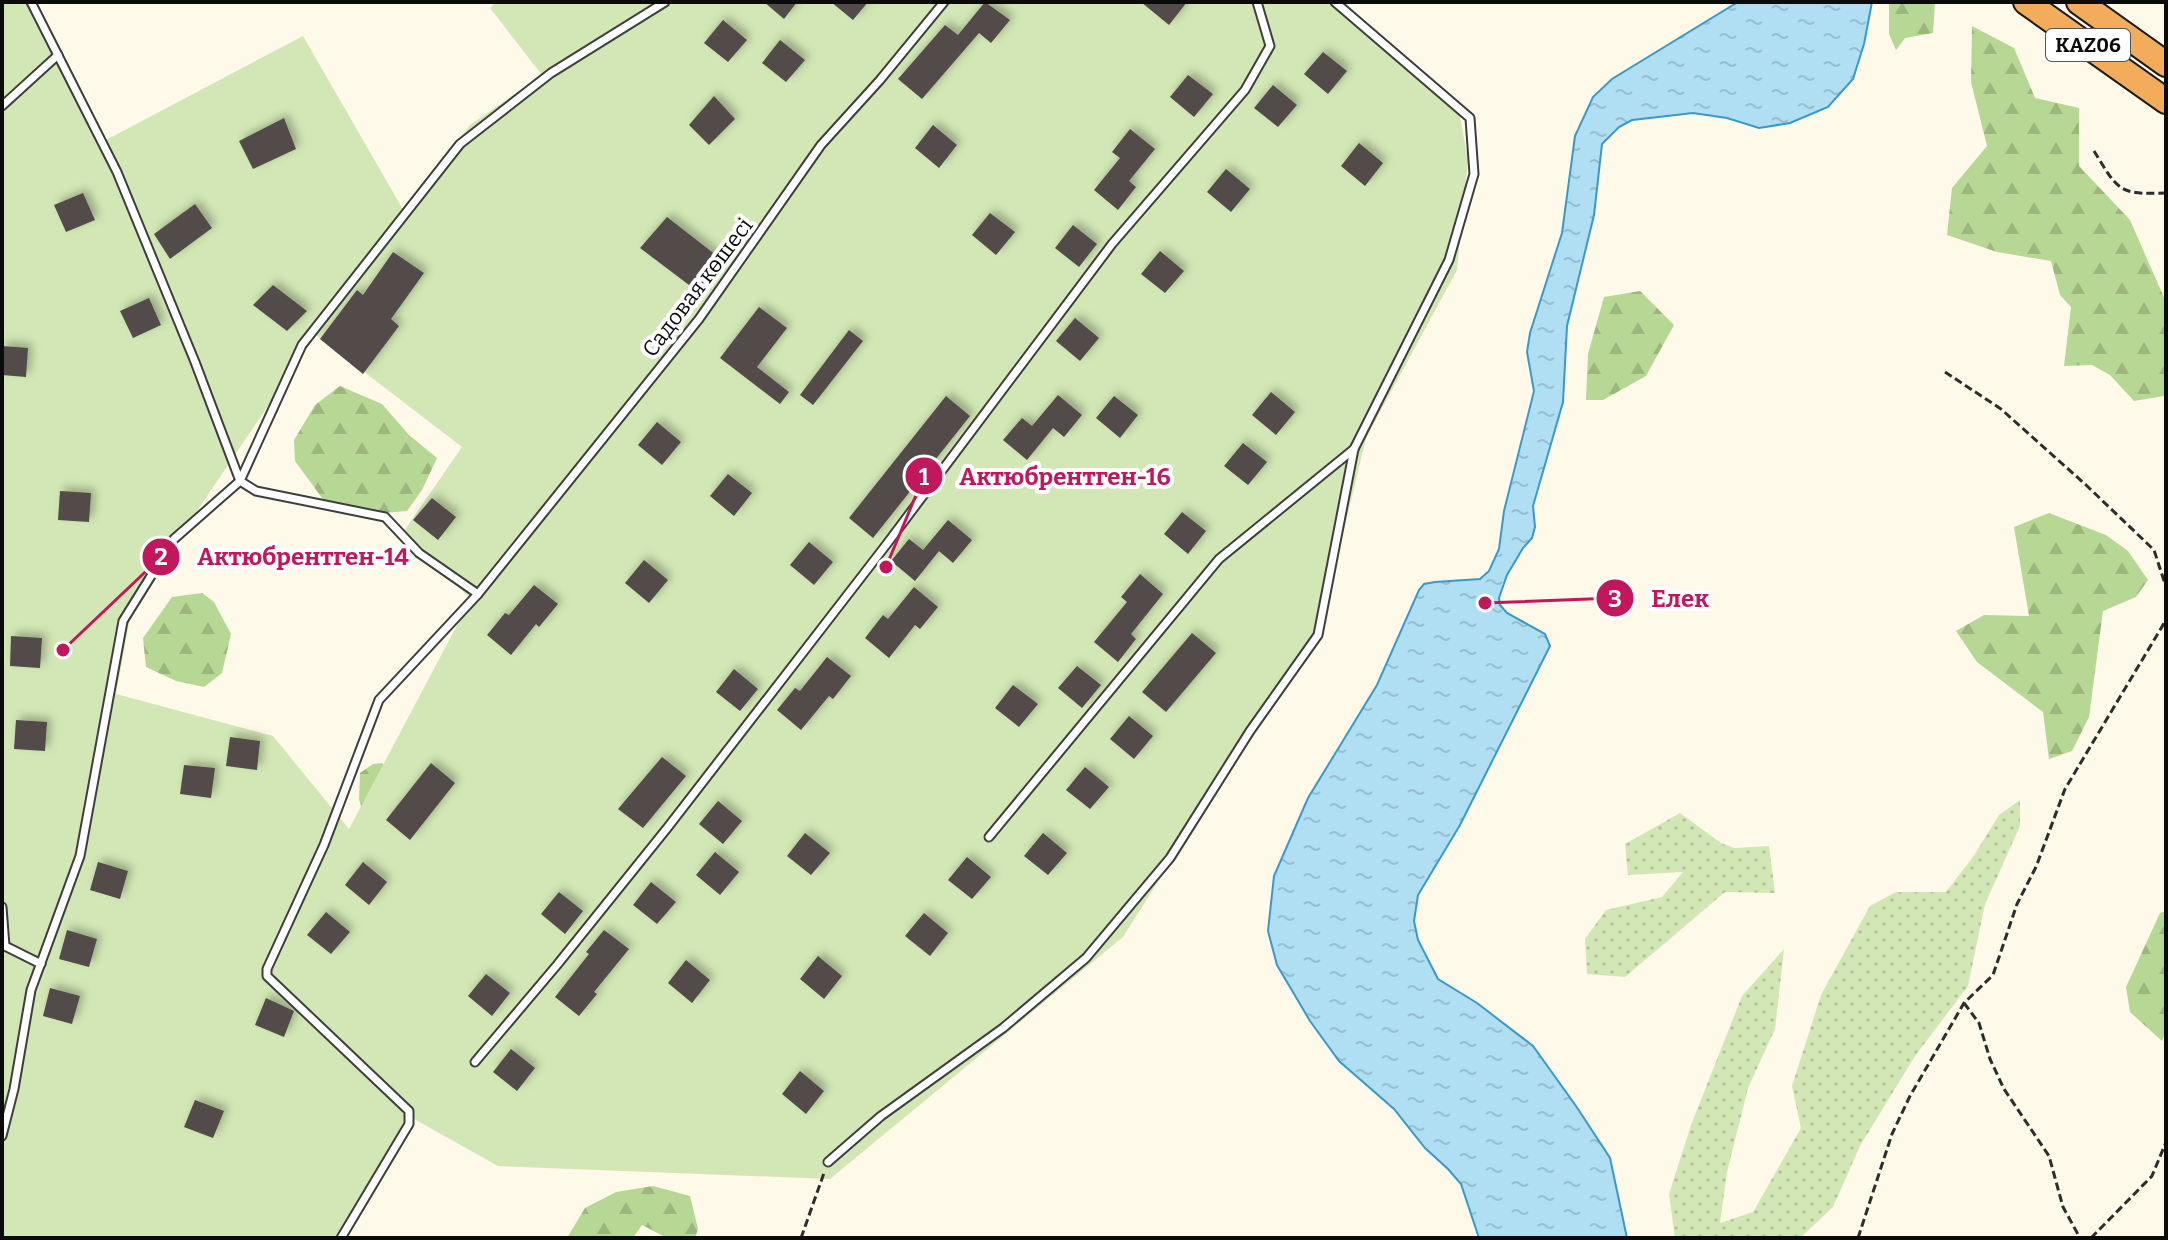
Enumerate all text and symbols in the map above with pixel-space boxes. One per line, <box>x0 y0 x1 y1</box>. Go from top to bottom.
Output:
road number: KАZ06 <box>2046 29 2130 61</box>
street label: Садовая көшесі <box>636 212 759 362</box>
callout: Актюбрентген-16 <box>904 452 1187 500</box>
text: 1 <box>919 463 930 491</box>
text: Актюбрентген-16 <box>959 463 1171 491</box>
callout: Актюбрентген-14 <box>141 533 425 581</box>
text: 2 <box>154 543 168 571</box>
text: Актюбрентген-14 <box>197 543 409 571</box>
callout: Елек <box>1595 574 1725 622</box>
text: 3 <box>1608 585 1622 613</box>
text: Елек <box>1651 585 1709 613</box>

